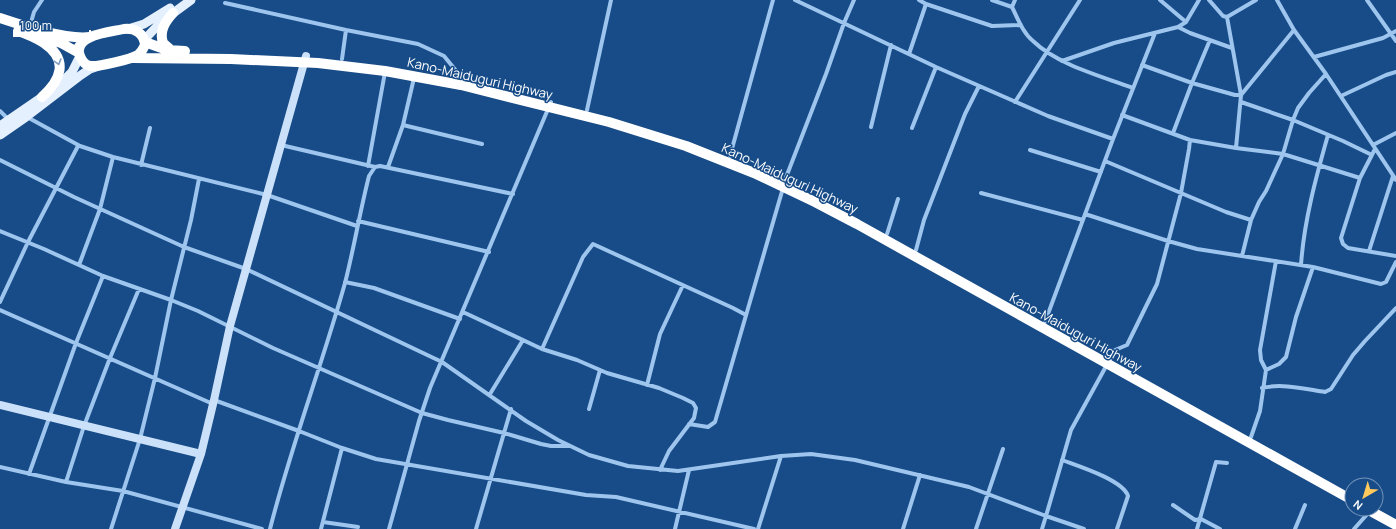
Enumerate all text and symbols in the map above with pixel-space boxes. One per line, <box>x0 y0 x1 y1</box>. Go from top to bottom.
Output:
scale bar <box>14 12 90 38</box>
text: 100 m <box>20 17 52 34</box>
street label: Kano-Maiduguri Highway <box>406 52 555 104</box>
one-way arrow <box>53 58 62 65</box>
street label: Kano-Maiduguri Highway <box>719 138 861 218</box>
street label: Kano-Maiduguri Highway <box>1007 288 1146 376</box>
north arrow <box>1344 477 1384 517</box>
text: N <box>1350 497 1365 514</box>

